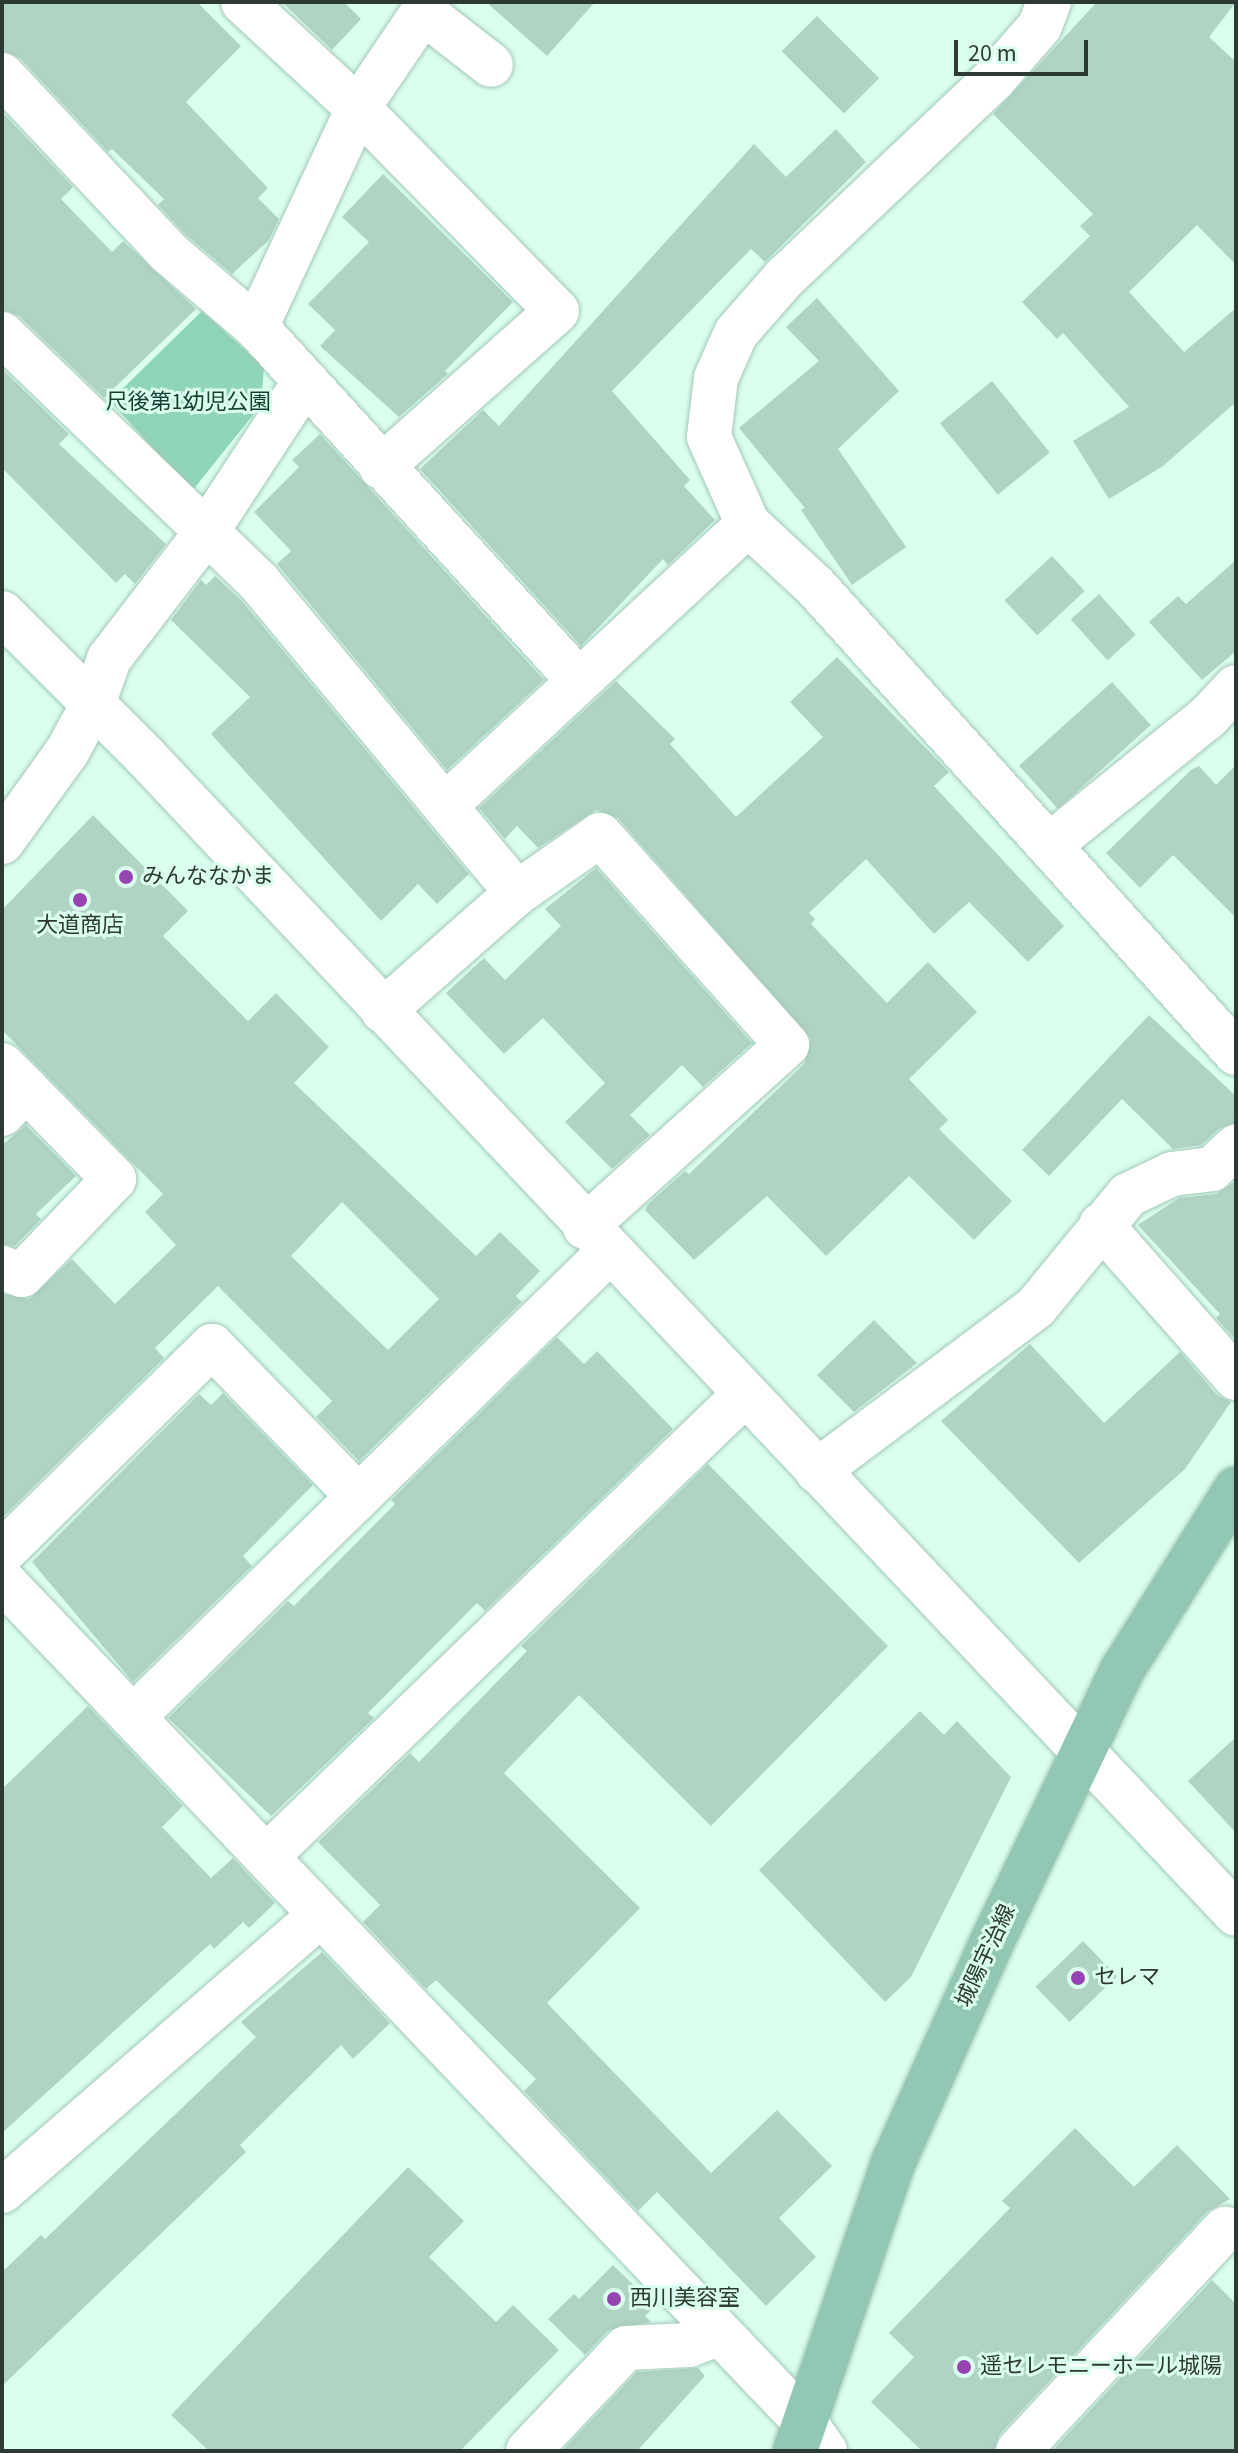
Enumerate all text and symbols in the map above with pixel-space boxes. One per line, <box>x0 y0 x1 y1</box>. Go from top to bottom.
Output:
scale bar <box>958 24 1092 74</box>
text: 20 m <box>968 36 1017 71</box>
park label: 尺後第1幼児公園 <box>106 390 270 416</box>
place label: みんななかま <box>142 864 274 890</box>
marker: みんななかま <box>117 868 135 886</box>
marker: 大道商店 <box>71 891 89 909</box>
place label: 大道商店 <box>36 913 124 939</box>
street label: 城陽宇治線 <box>951 1901 1021 2011</box>
place label: セレマ <box>1094 1965 1160 1991</box>
marker: セレマ <box>1069 1969 1087 1987</box>
place label: 西川美容室 <box>630 2286 740 2312</box>
marker: 西川美容室 <box>605 2290 623 2308</box>
place label: 遥セレモニーホール城陽 <box>980 2354 1222 2380</box>
marker: 遥セレモニーホール城陽 <box>955 2358 973 2376</box>

